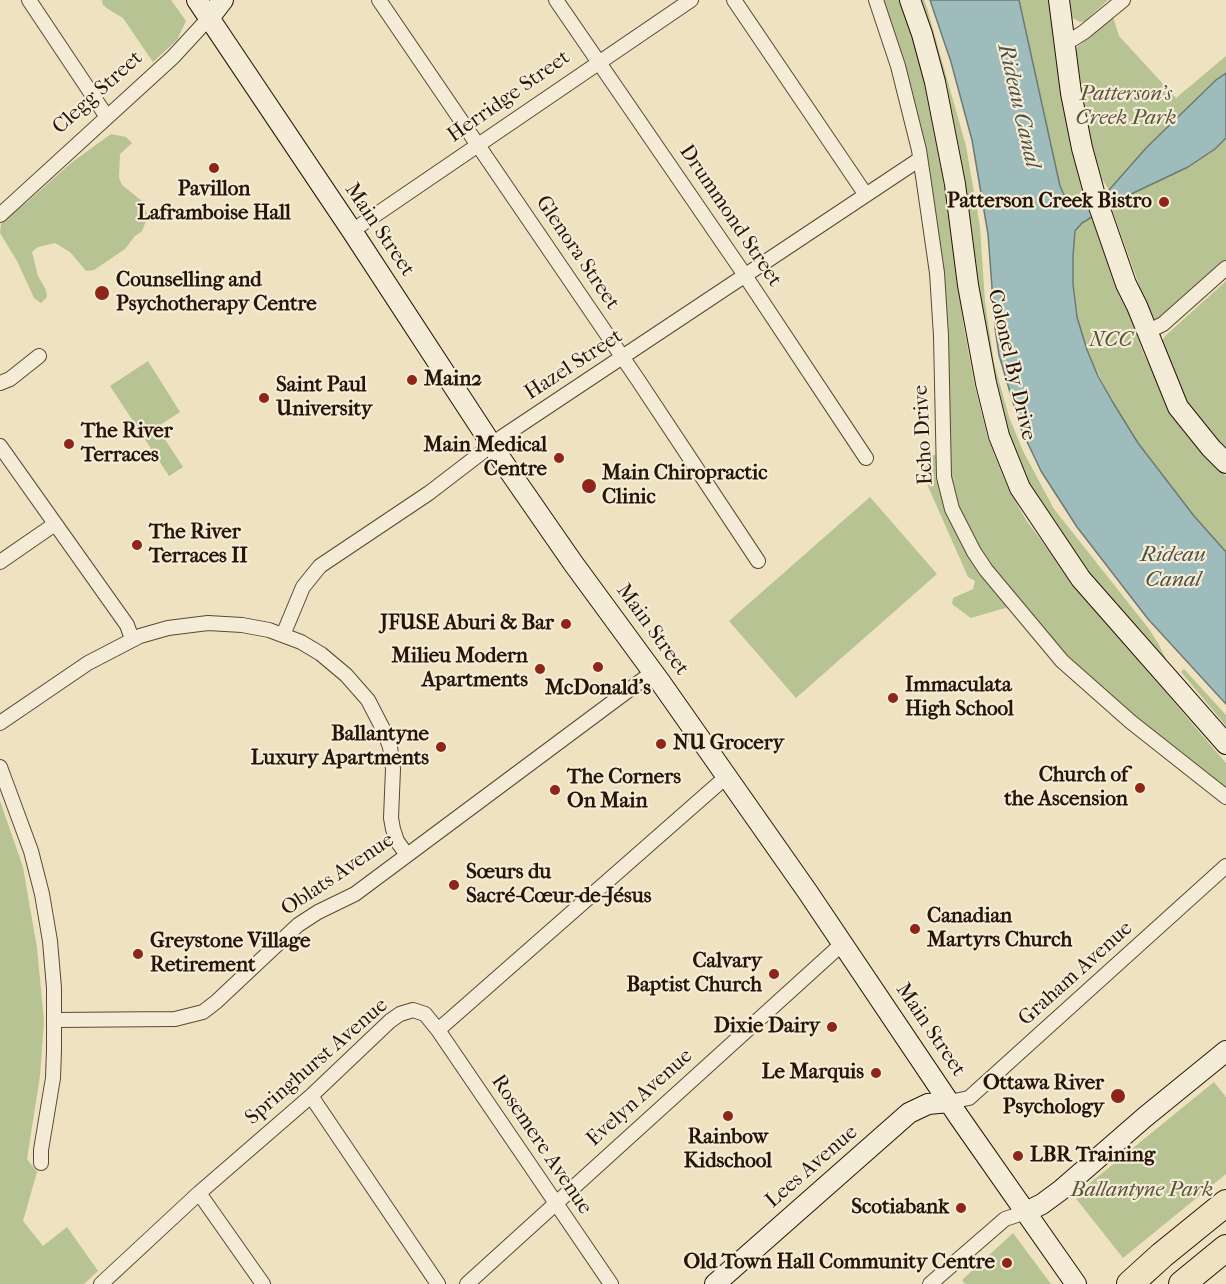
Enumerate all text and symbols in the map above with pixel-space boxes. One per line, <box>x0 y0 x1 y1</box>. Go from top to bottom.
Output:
water label: Rideau Canal <box>991 42 1045 170</box>
street label: Herridge Street <box>443 45 575 149</box>
street label: Clegg Street <box>48 46 148 140</box>
park label: Patterson's Creek Park <box>1076 82 1176 132</box>
street label: Drummond Street <box>673 140 787 292</box>
marker: Pavillon Laframboise Hall <box>207 161 221 175</box>
place label: Pavillon Laframboise Hall <box>137 177 291 227</box>
street label: Main Street <box>339 178 419 282</box>
place label: Patterson Creek Bistro <box>947 189 1152 215</box>
street label: Glenora Street <box>530 191 624 315</box>
marker: Patterson Creek Bistro <box>1157 195 1171 209</box>
place label: Counselling and Psychotherapy Centre <box>116 268 317 318</box>
marker: Counselling and Psychotherapy Centre <box>93 284 111 302</box>
street label: Colonel By Drive <box>981 287 1041 443</box>
street label: Hazel Street <box>520 324 628 406</box>
park label: NCC <box>1089 328 1133 354</box>
place label: Main2 <box>424 367 482 393</box>
place label: Saint Paul University <box>276 373 372 423</box>
marker: Main2 <box>405 373 419 387</box>
street label: Echo Drive <box>909 384 939 486</box>
marker: Saint Paul University <box>257 391 271 405</box>
place label: The River Terraces <box>81 419 173 469</box>
place label: Main Medical Centre <box>424 433 547 483</box>
marker: The River Terraces <box>62 437 76 451</box>
marker: Main Medical Centre <box>552 451 566 465</box>
place label: Main Chiropractic Clinic <box>602 461 767 511</box>
marker: Main Chiropractic Clinic <box>580 477 598 495</box>
place label: The River Terraces II <box>149 520 248 570</box>
marker: The River Terraces II <box>130 538 144 552</box>
water label: Rideau Canal <box>1140 543 1206 594</box>
street label: Main Street <box>610 579 694 681</box>
place label: JFUSE Aburi & Bar <box>380 611 554 637</box>
marker: JFUSE Aburi & Bar <box>559 617 573 631</box>
place label: Milieu Modern Apartments <box>391 644 528 694</box>
marker: McDonald's <box>591 660 605 674</box>
marker: Milieu Modern Apartments <box>533 662 547 676</box>
place label: Immaculata High School <box>905 673 1014 723</box>
place label: McDonald's <box>545 676 651 702</box>
marker: Immaculata High School <box>886 691 900 705</box>
place label: Ballantyne Luxury Apartments <box>251 722 429 772</box>
place label: NU Grocery <box>673 731 784 757</box>
marker: NU Grocery <box>654 737 668 751</box>
marker: Ballantyne Luxury Apartments <box>434 740 448 754</box>
place label: Church of the Ascension <box>1004 763 1128 813</box>
place label: The Corners On Main <box>567 765 681 815</box>
marker: Church of the Ascension <box>1133 781 1147 795</box>
marker: The Corners On Main <box>548 783 562 797</box>
street label: Oblats Avenue <box>277 828 399 922</box>
place label: Sœurs du Sacré-Cœur-de-Jésus <box>466 860 651 910</box>
marker: Sœurs du Sacré-Cœur-de-Jésus <box>447 878 461 892</box>
place label: Canadian Martyrs Church <box>927 904 1072 954</box>
street label: Graham Avenue <box>1014 916 1138 1032</box>
marker: Canadian Martyrs Church <box>908 922 922 936</box>
place label: Greystone Village Retirement <box>150 929 310 979</box>
marker: Greystone Village Retirement <box>131 947 145 961</box>
place label: Calvary Baptist Church <box>626 949 762 999</box>
marker: Calvary Baptist Church <box>767 967 781 981</box>
street label: Main Street <box>890 978 970 1082</box>
street label: Springhurst Avenue <box>241 993 393 1131</box>
place label: Dixie Dairy <box>714 1014 820 1040</box>
marker: Dixie Dairy <box>825 1020 839 1034</box>
street label: Evelyn Avenue <box>582 1044 698 1152</box>
place label: Le Marquis <box>762 1060 864 1086</box>
marker: Le Marquis <box>869 1066 883 1080</box>
street label: Rosemere Avenue <box>485 1070 597 1220</box>
place label: Ottawa River Psychology <box>983 1071 1104 1121</box>
marker: Ottawa River Psychology <box>1109 1087 1127 1105</box>
marker: Rainbow Kidschool <box>721 1109 735 1123</box>
street label: Lees Avenue <box>761 1120 863 1214</box>
place label: Rainbow Kidschool <box>684 1125 772 1175</box>
place label: LBR Training <box>1030 1143 1155 1169</box>
marker: LBR Training <box>1011 1149 1025 1163</box>
park label: Ballantyne Park <box>1071 1178 1213 1204</box>
place label: Scotiabank <box>851 1195 949 1221</box>
marker: Scotiabank <box>954 1201 968 1215</box>
place label: Old Town Hall Community Centre <box>684 1250 995 1276</box>
marker: Old Town Hall Community Centre <box>1000 1256 1014 1270</box>

